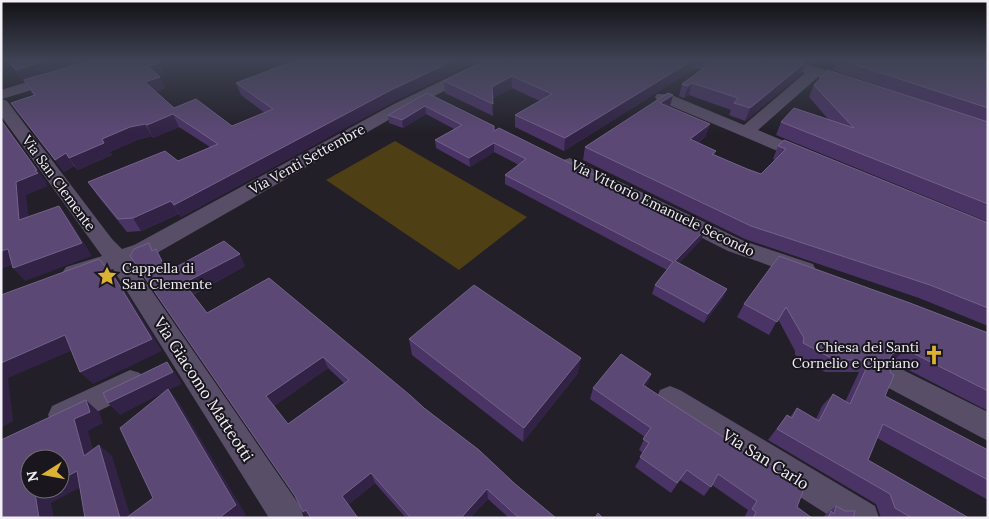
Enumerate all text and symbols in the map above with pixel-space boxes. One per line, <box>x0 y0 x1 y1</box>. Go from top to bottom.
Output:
street label: Via Venti Settembre <box>245 120 368 199</box>
street label: Via San Clemente <box>18 131 100 235</box>
street label: Via Vittorio Emanuele Secondo <box>567 155 758 260</box>
place label: Cappella di San Clemente <box>122 259 212 293</box>
place icon: Cappella di San Clemente <box>96 265 118 287</box>
street label: Via Giacomo Matteotti <box>149 312 258 465</box>
place label: Chiesa dei Santi Cornelio e Cipriano <box>792 338 919 372</box>
church icon: Chiesa dei Santi Cornelio e Cipriano <box>923 344 945 366</box>
street label: Via San Carlo <box>718 424 813 494</box>
north arrow <box>20 449 70 499</box>
text: N <box>22 469 42 484</box>

